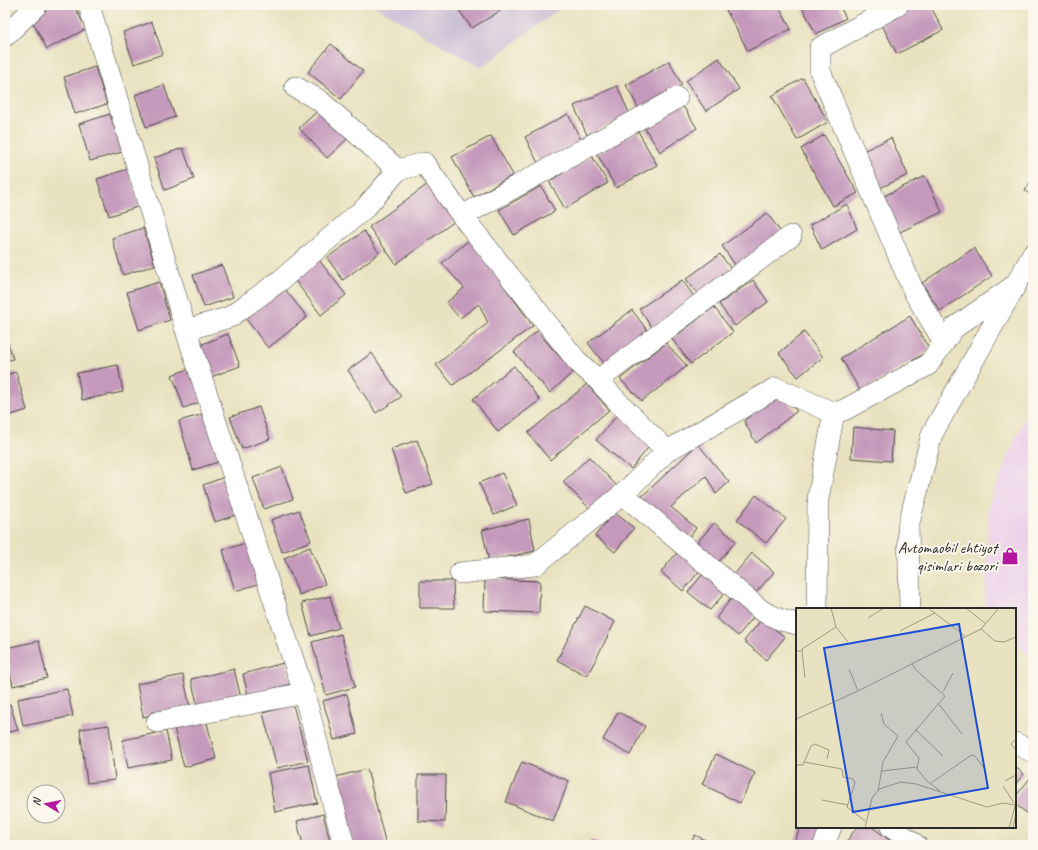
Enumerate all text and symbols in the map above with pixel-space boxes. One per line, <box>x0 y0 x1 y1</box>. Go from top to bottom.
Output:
place label: Avtomaobil ehtiyot qisimlari bozori <box>898 538 1000 576</box>
shop icon: Avtomaobil ehtiyot qisimlari bozori <box>1000 546 1020 566</box>
inset map <box>796 608 1016 828</box>
north arrow <box>26 784 66 824</box>
text: N <box>29 796 44 807</box>

